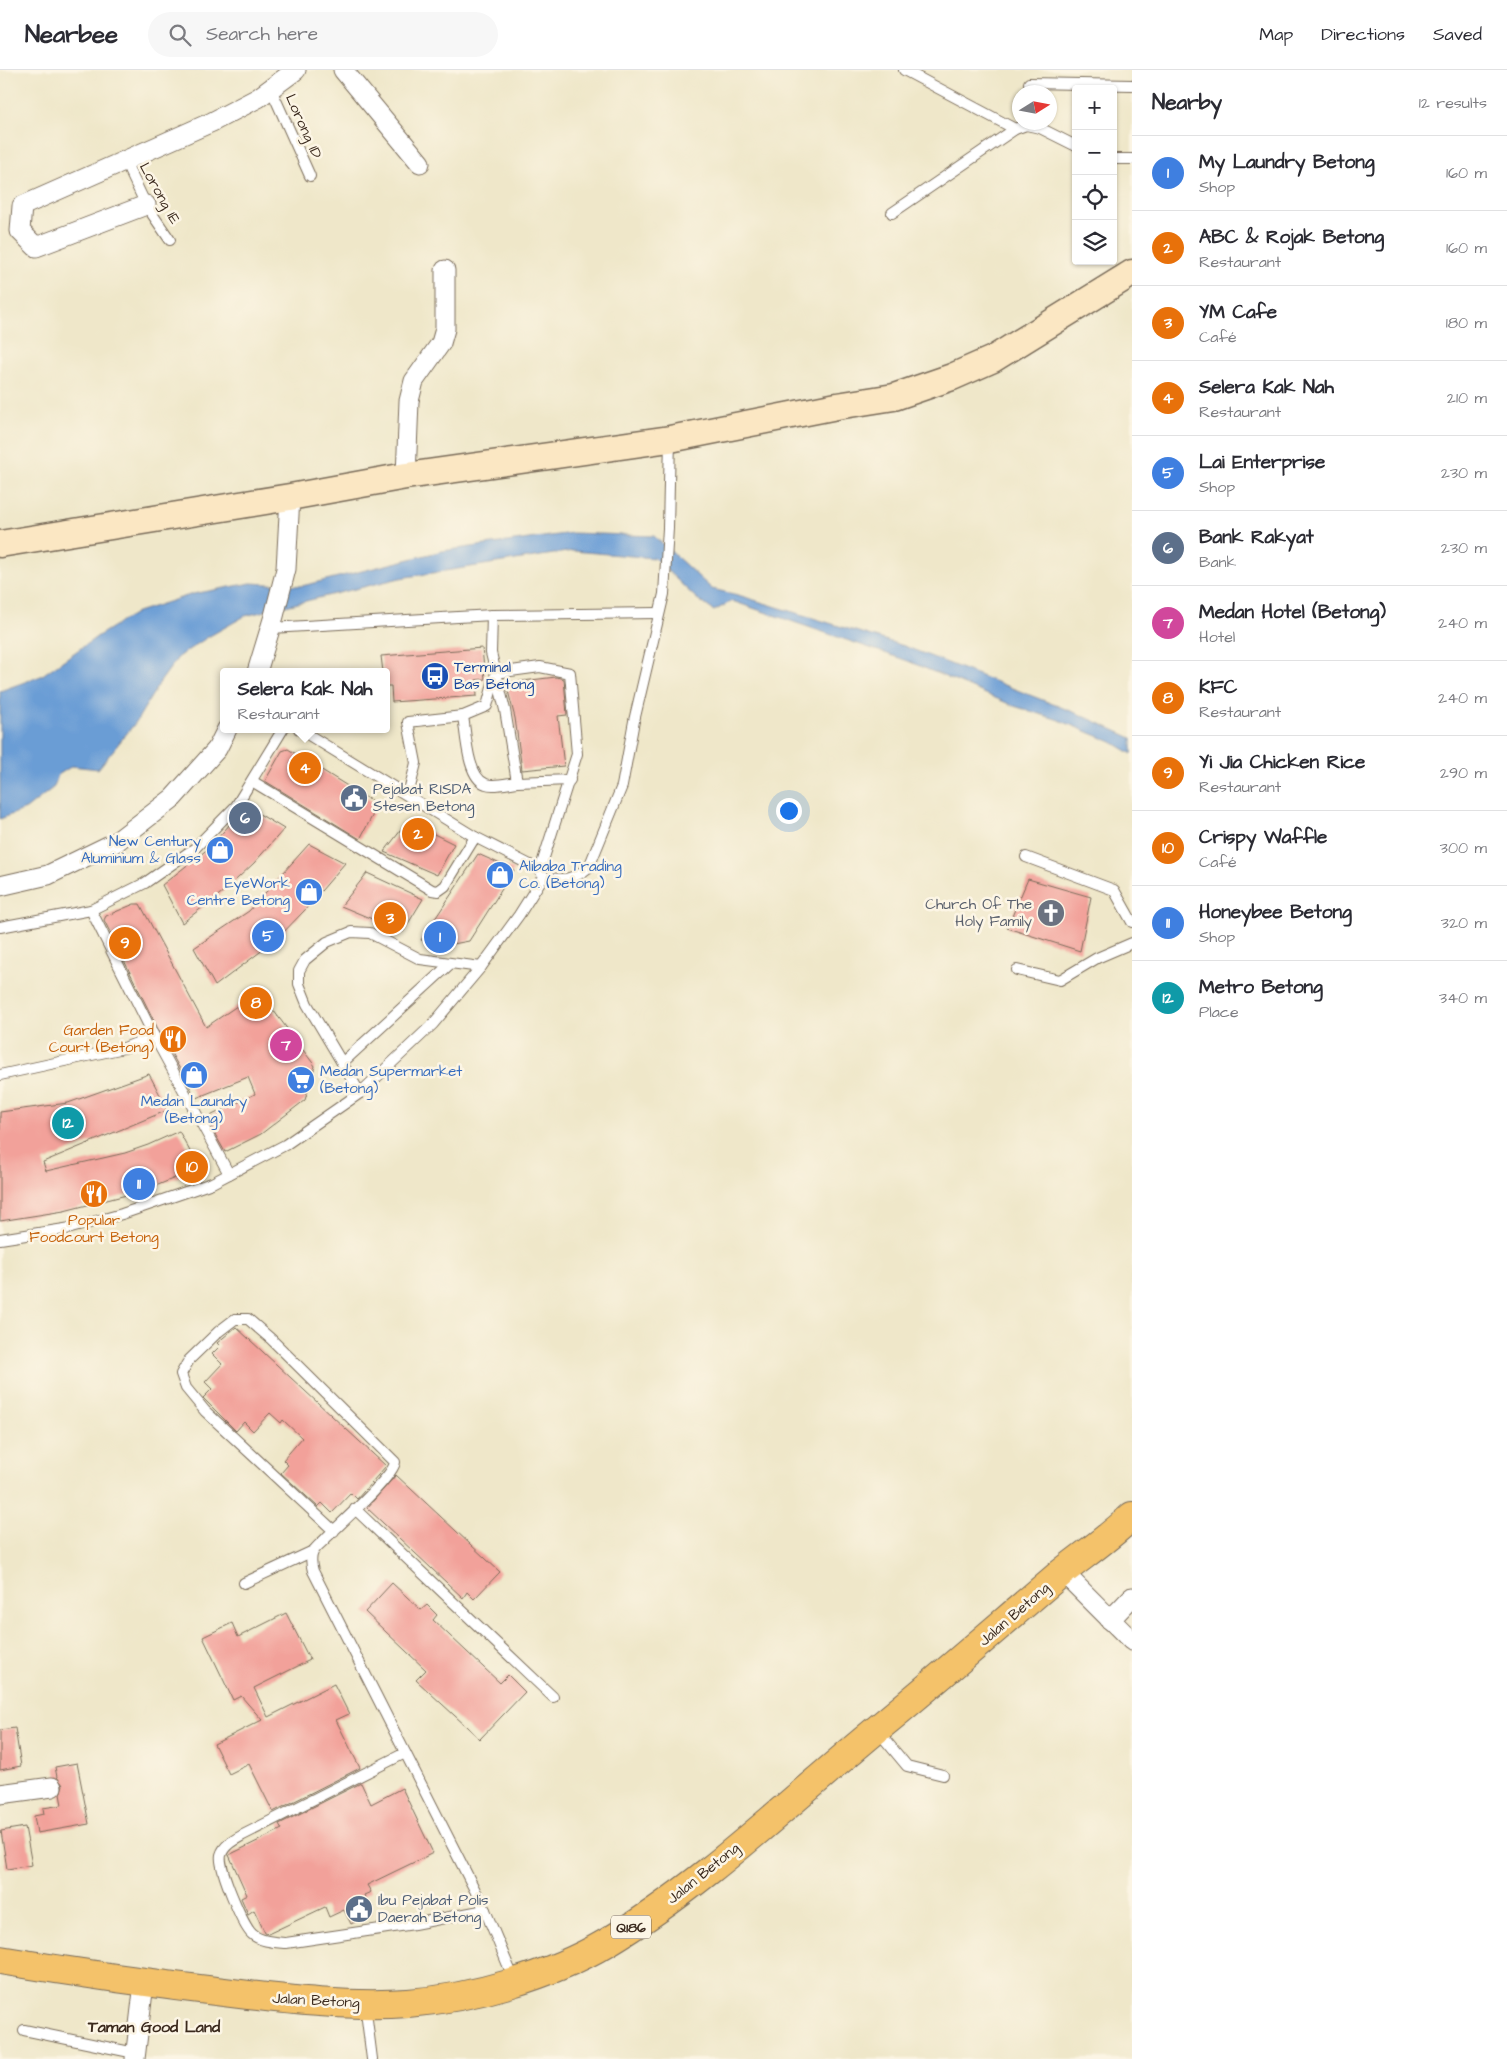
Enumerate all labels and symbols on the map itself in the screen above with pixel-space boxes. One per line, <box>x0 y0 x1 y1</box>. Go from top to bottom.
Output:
north arrow <box>1012 85 1057 130</box>
street label: Lorong 1D <box>279 91 327 162</box>
street label: Lorong 1E <box>133 159 185 228</box>
place label: Terminal Bas Betong <box>454 657 535 696</box>
bus stop icon: Terminal Bas Betong <box>420 661 450 691</box>
pin: 4 <box>289 749 321 787</box>
place label: Pejabat RISDA Stesen Betong <box>373 779 475 818</box>
public building icon: Pejabat RISDA Stesen Betong <box>339 783 369 813</box>
your location <box>776 798 802 824</box>
pin: 6 <box>229 799 261 837</box>
pin: 2 <box>402 815 434 853</box>
place label: New Century Aluminium & Glass <box>81 831 201 869</box>
shop icon: New Century Aluminium & Glass <box>205 835 235 865</box>
place label: Alibaba Trading Co. (Betong) <box>519 856 622 895</box>
shop icon: Alibaba Trading Co. (Betong) <box>485 860 515 890</box>
place label: EyeWork Centre Betong <box>187 873 290 912</box>
shop icon: EyeWork Centre Betong <box>294 877 324 907</box>
place label: Church Of The Holy Family <box>925 894 1032 933</box>
church icon: Church Of The Holy Family <box>1036 898 1066 928</box>
pin: 3 <box>374 899 406 937</box>
pin: 5 <box>252 917 284 955</box>
pin: 1 <box>424 918 456 956</box>
pin: 9 <box>109 924 141 962</box>
pin: 8 <box>240 984 272 1022</box>
place label: Garden Food Court (Betong) <box>49 1020 154 1059</box>
restaurant icon: Garden Food Court (Betong) <box>158 1024 188 1054</box>
pin: 7 <box>270 1026 302 1064</box>
shop icon: Medan Laundry (Betong) <box>179 1060 209 1090</box>
place label: Medan Supermarket (Betong) <box>320 1061 462 1100</box>
supermarket icon: Medan Supermarket (Betong) <box>286 1065 316 1095</box>
place label: Medan Laundry (Betong) <box>141 1091 247 1130</box>
pin: 12 <box>52 1104 84 1142</box>
pin: 10 <box>176 1148 208 1186</box>
pin: 11 <box>123 1165 155 1203</box>
restaurant icon: Popular Foodcourt Betong <box>79 1179 109 1209</box>
place label: Popular Foodcourt Betong <box>29 1210 159 1249</box>
street label: Jalan Betong <box>974 1578 1055 1652</box>
street label: Jalan Betong <box>663 1838 745 1910</box>
place label: Ibu Pejabat Polis Daerah Betong <box>378 1890 489 1929</box>
public building icon: Ibu Pejabat Polis Daerah Betong <box>344 1894 374 1924</box>
road number: Q186 <box>611 1915 651 1938</box>
street label: Jalan Betong <box>272 1988 361 2014</box>
district label: Taman Good Land <box>87 2016 221 2038</box>

